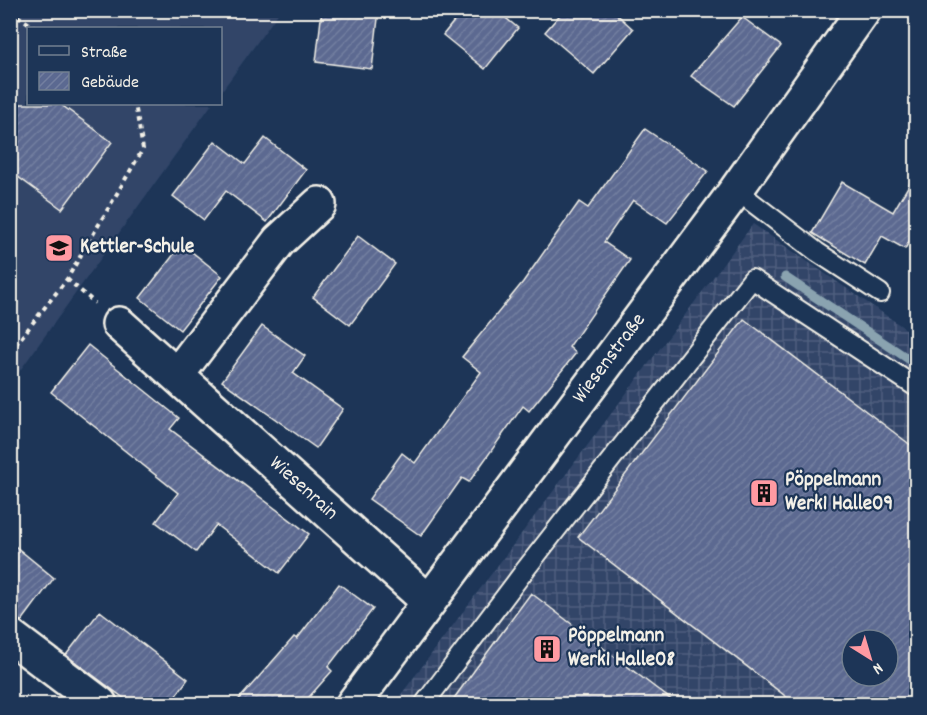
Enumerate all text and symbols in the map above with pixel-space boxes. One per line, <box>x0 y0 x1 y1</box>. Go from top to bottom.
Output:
legend <box>27 27 222 105</box>
text: Straße <box>81 41 127 66</box>
text: Gebäude <box>81 71 139 96</box>
school or university icon: Kettler-Schule <box>43 232 75 264</box>
place label: Kettler-Schule <box>80 233 194 263</box>
street label: Wiesenstraße <box>566 307 654 411</box>
street label: Wiesenrain <box>262 450 344 528</box>
place label: Pöppelmann Werk1 Halle09 <box>785 466 893 520</box>
building icon: Pöppelmann Werk1 Halle09 <box>748 477 780 509</box>
place label: Pöppelmann Werk1 Halle08 <box>568 622 675 676</box>
north arrow <box>840 628 900 688</box>
building icon: Pöppelmann Werk1 Halle08 <box>531 633 563 665</box>
text: N <box>867 656 888 680</box>

